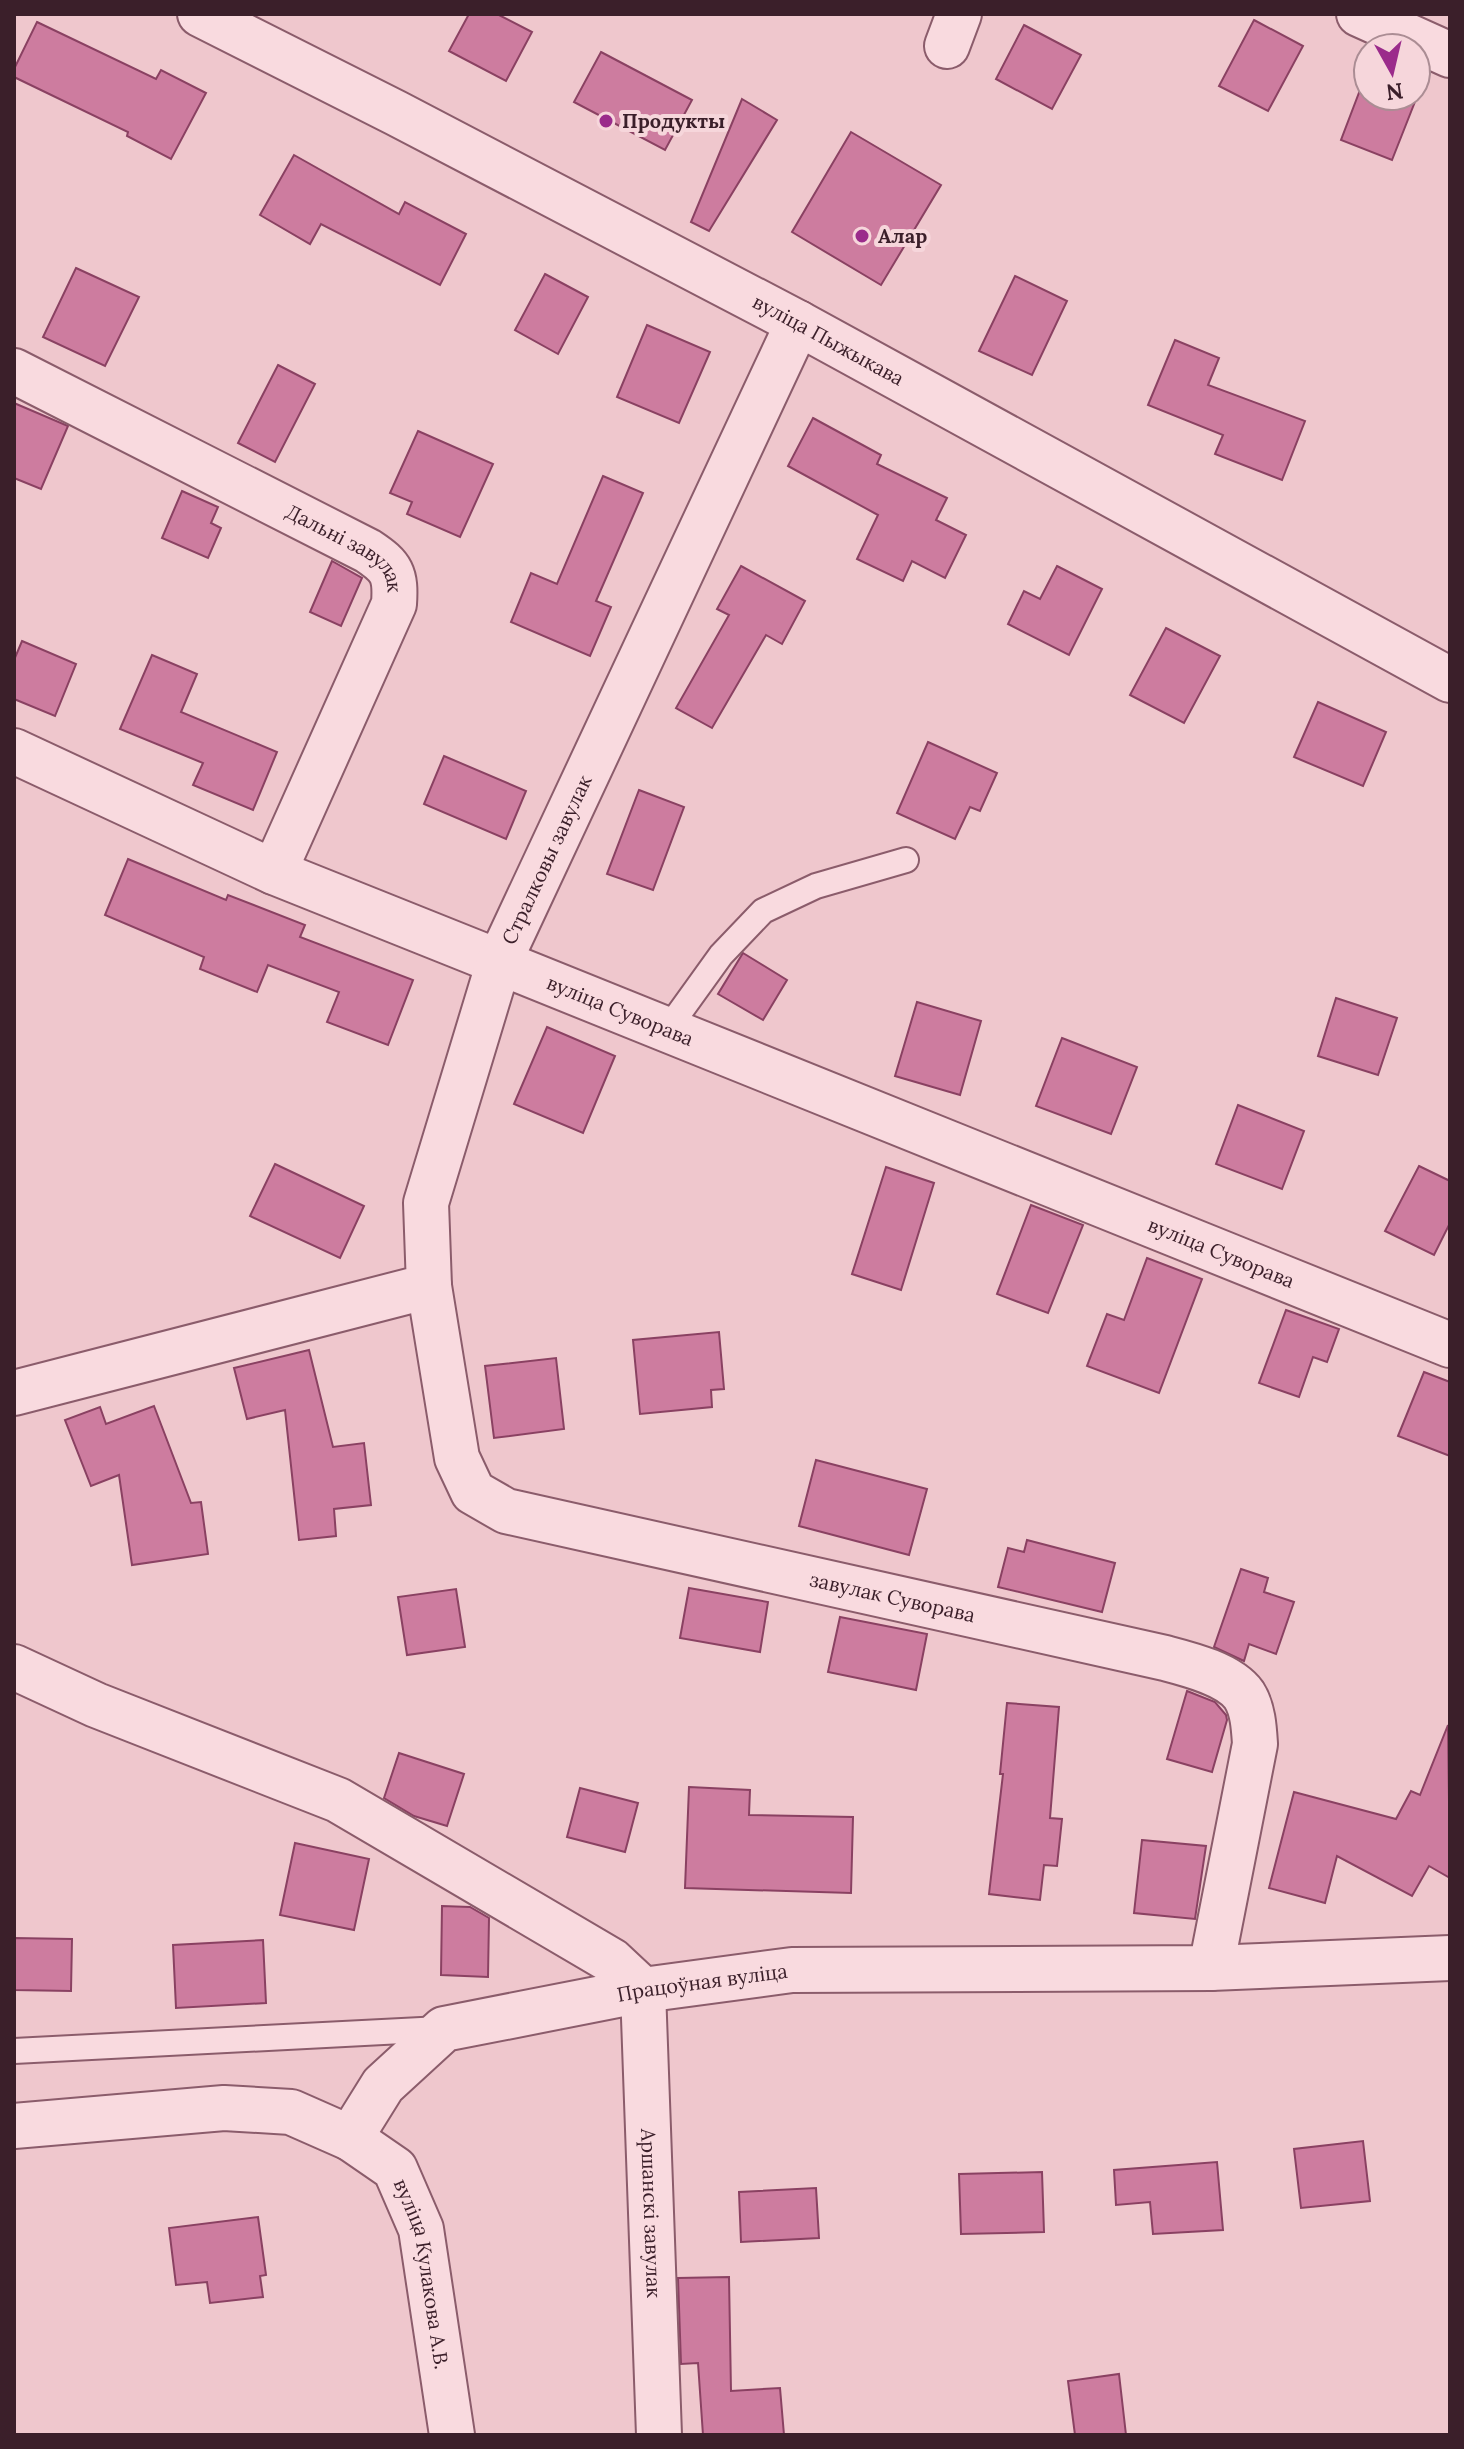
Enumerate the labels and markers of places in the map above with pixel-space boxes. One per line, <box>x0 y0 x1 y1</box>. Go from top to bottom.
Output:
place label: Продукты <box>622 108 725 133</box>
marker: Продукты <box>597 112 615 130</box>
place label: Алар <box>878 223 927 248</box>
marker: Алар <box>853 227 871 245</box>

